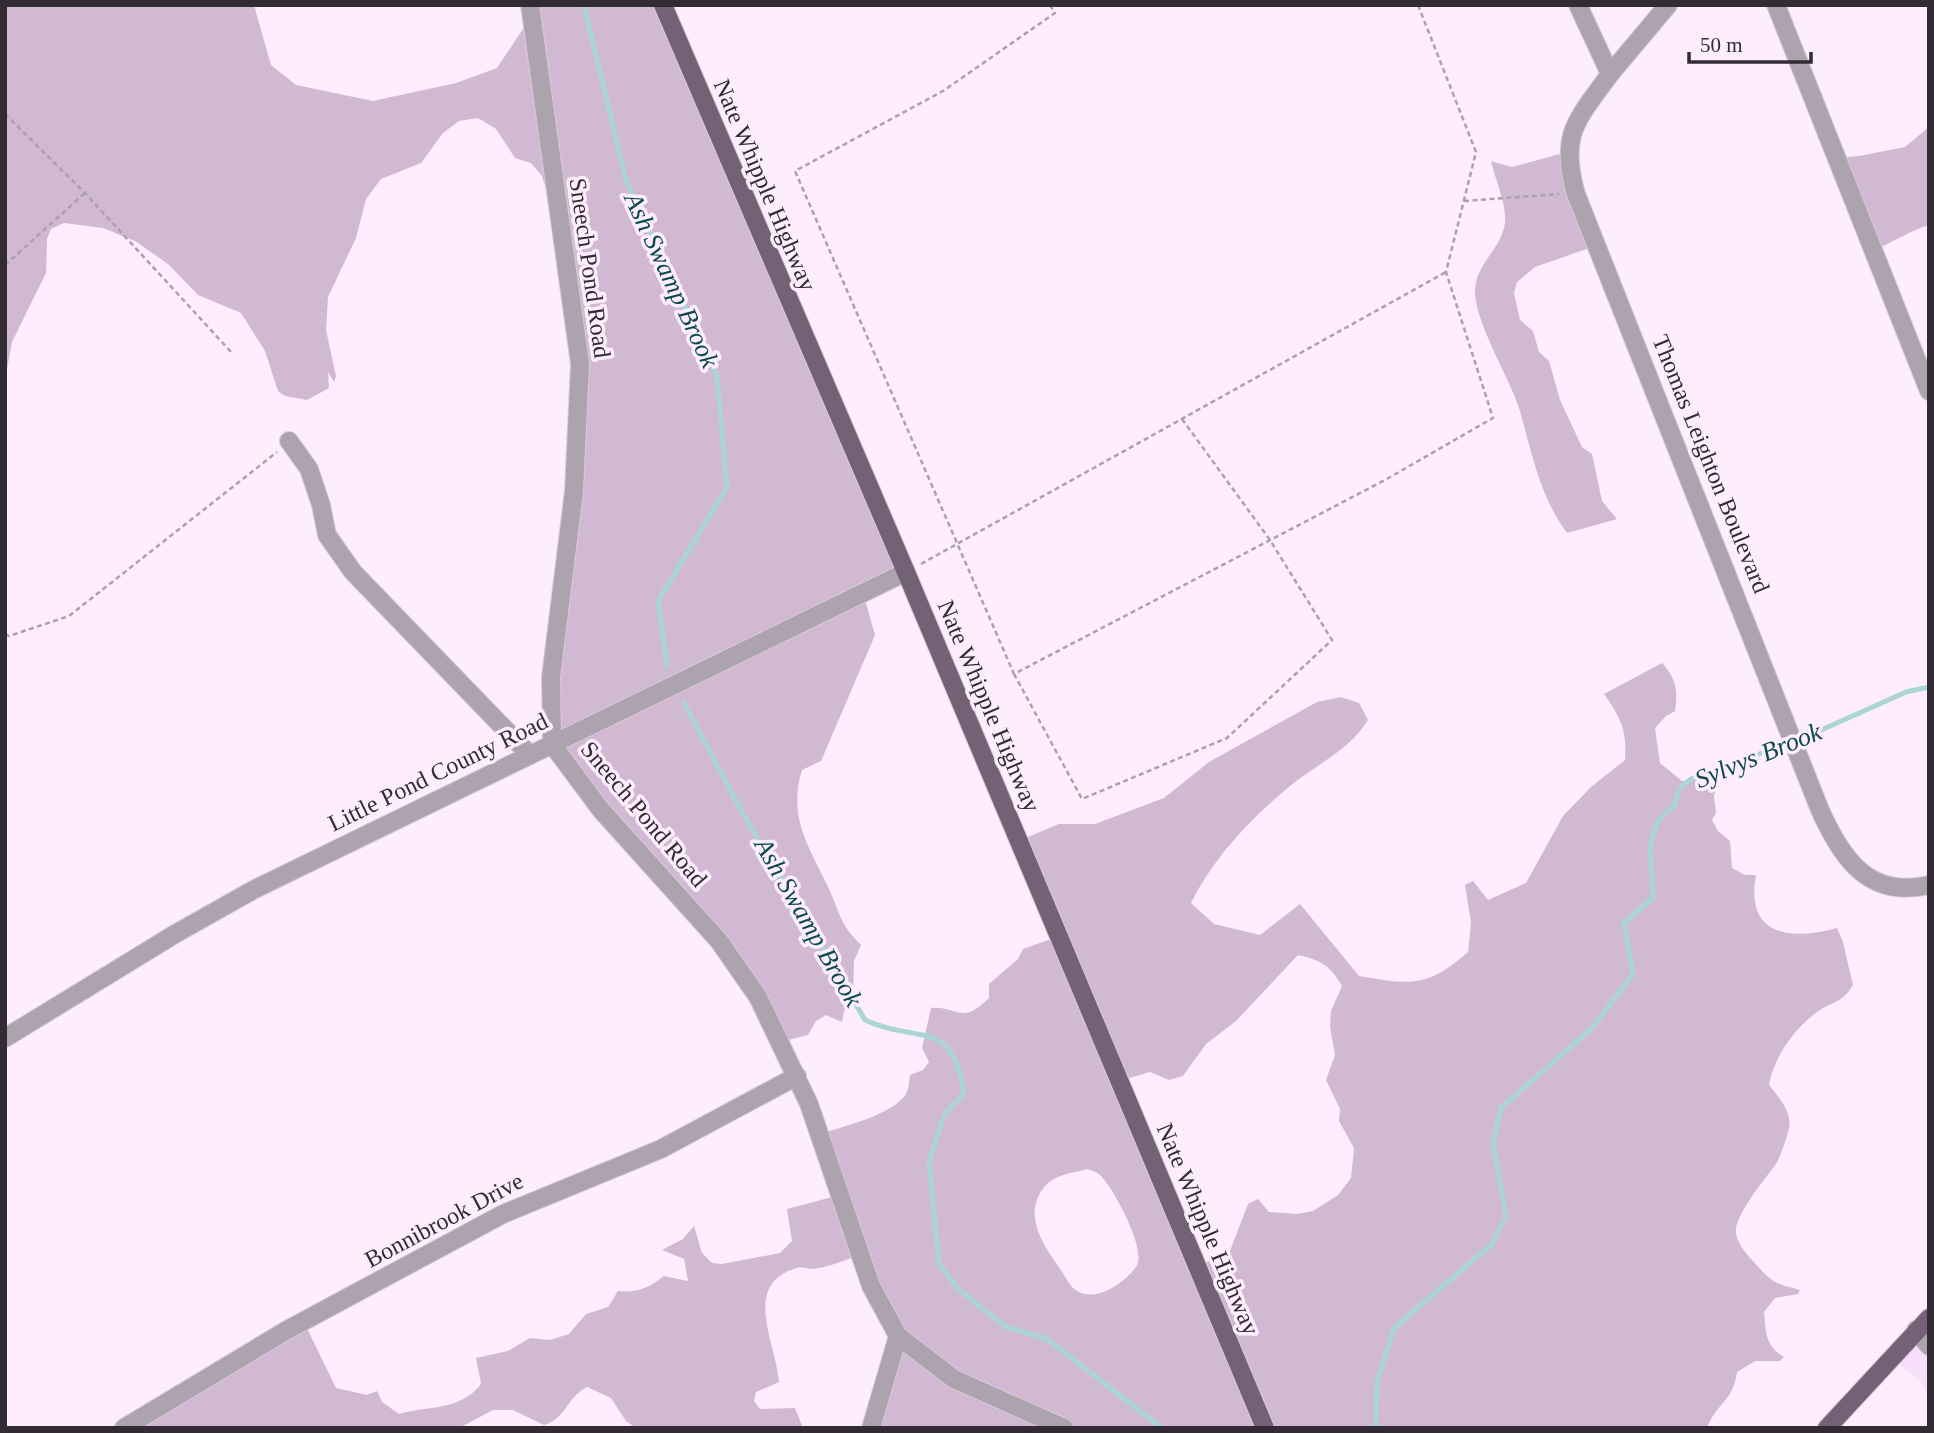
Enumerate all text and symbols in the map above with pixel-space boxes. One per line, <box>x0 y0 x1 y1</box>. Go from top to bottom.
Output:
scale bar <box>1689 21 1812 65</box>
text: 50 m <box>1700 33 1743 57</box>
street label: Nate Whipple Highway <box>709 75 821 295</box>
street label: Sneech Pond Road <box>565 176 615 360</box>
water label: Ash Swamp Brook <box>617 186 725 373</box>
street label: Thomas Leighton Boulevard <box>1647 331 1775 597</box>
street label: Nate Whipple Highway <box>933 596 1045 816</box>
street label: Little Pond County Road <box>324 708 552 836</box>
water label: Sylvys Brook <box>1691 717 1826 794</box>
street label: Sneech Pond Road <box>576 736 712 892</box>
water label: Ash Swamp Brook <box>748 831 869 1012</box>
street label: Nate Whipple Highway <box>1152 1119 1264 1339</box>
street label: Bonnibrook Drive <box>361 1167 527 1273</box>

